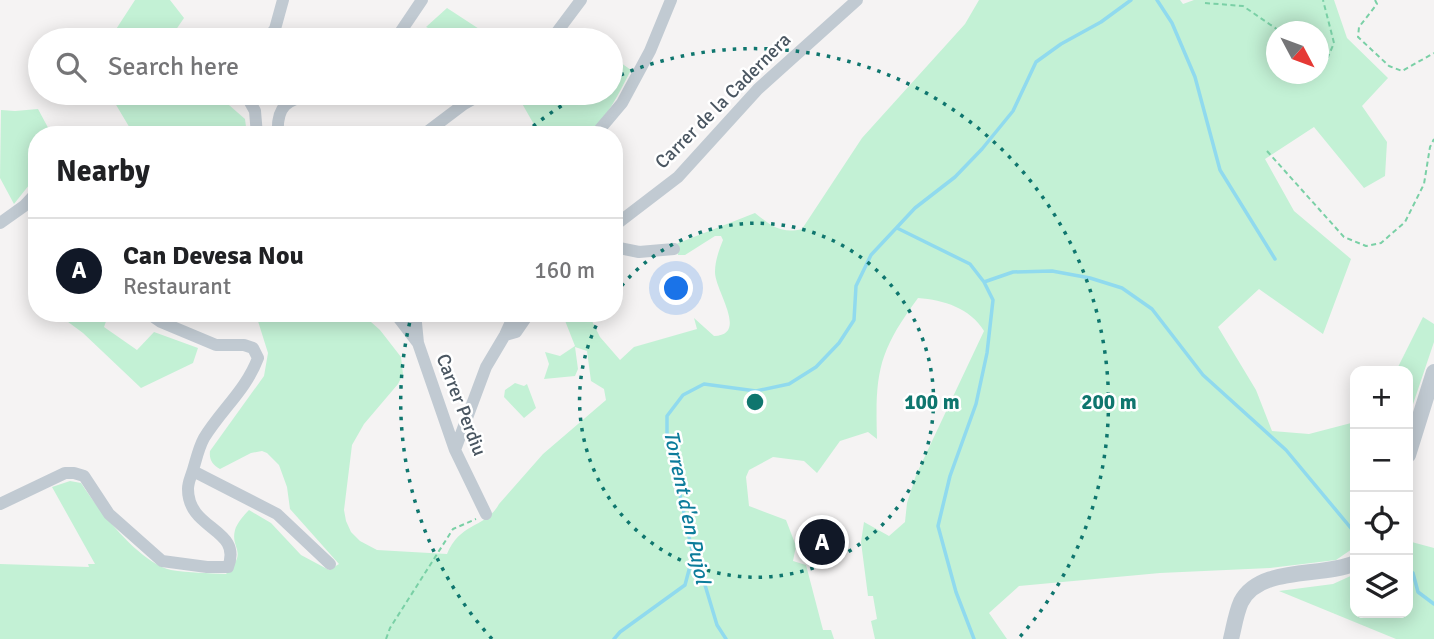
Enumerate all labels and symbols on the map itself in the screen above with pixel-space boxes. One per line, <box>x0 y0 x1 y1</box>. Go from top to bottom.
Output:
north arrow <box>1266 21 1329 84</box>
street label: Carrer de la Cadernera <box>650 28 796 174</box>
your location <box>659 271 693 305</box>
street label: Carrer Perdiu <box>431 351 491 459</box>
text: 100 m <box>904 389 960 415</box>
text: 200 m <box>1081 389 1137 415</box>
centre of rings <box>743 390 767 414</box>
water label: Torrent d'en Pujol <box>658 428 716 588</box>
pin: A <box>799 516 845 568</box>

